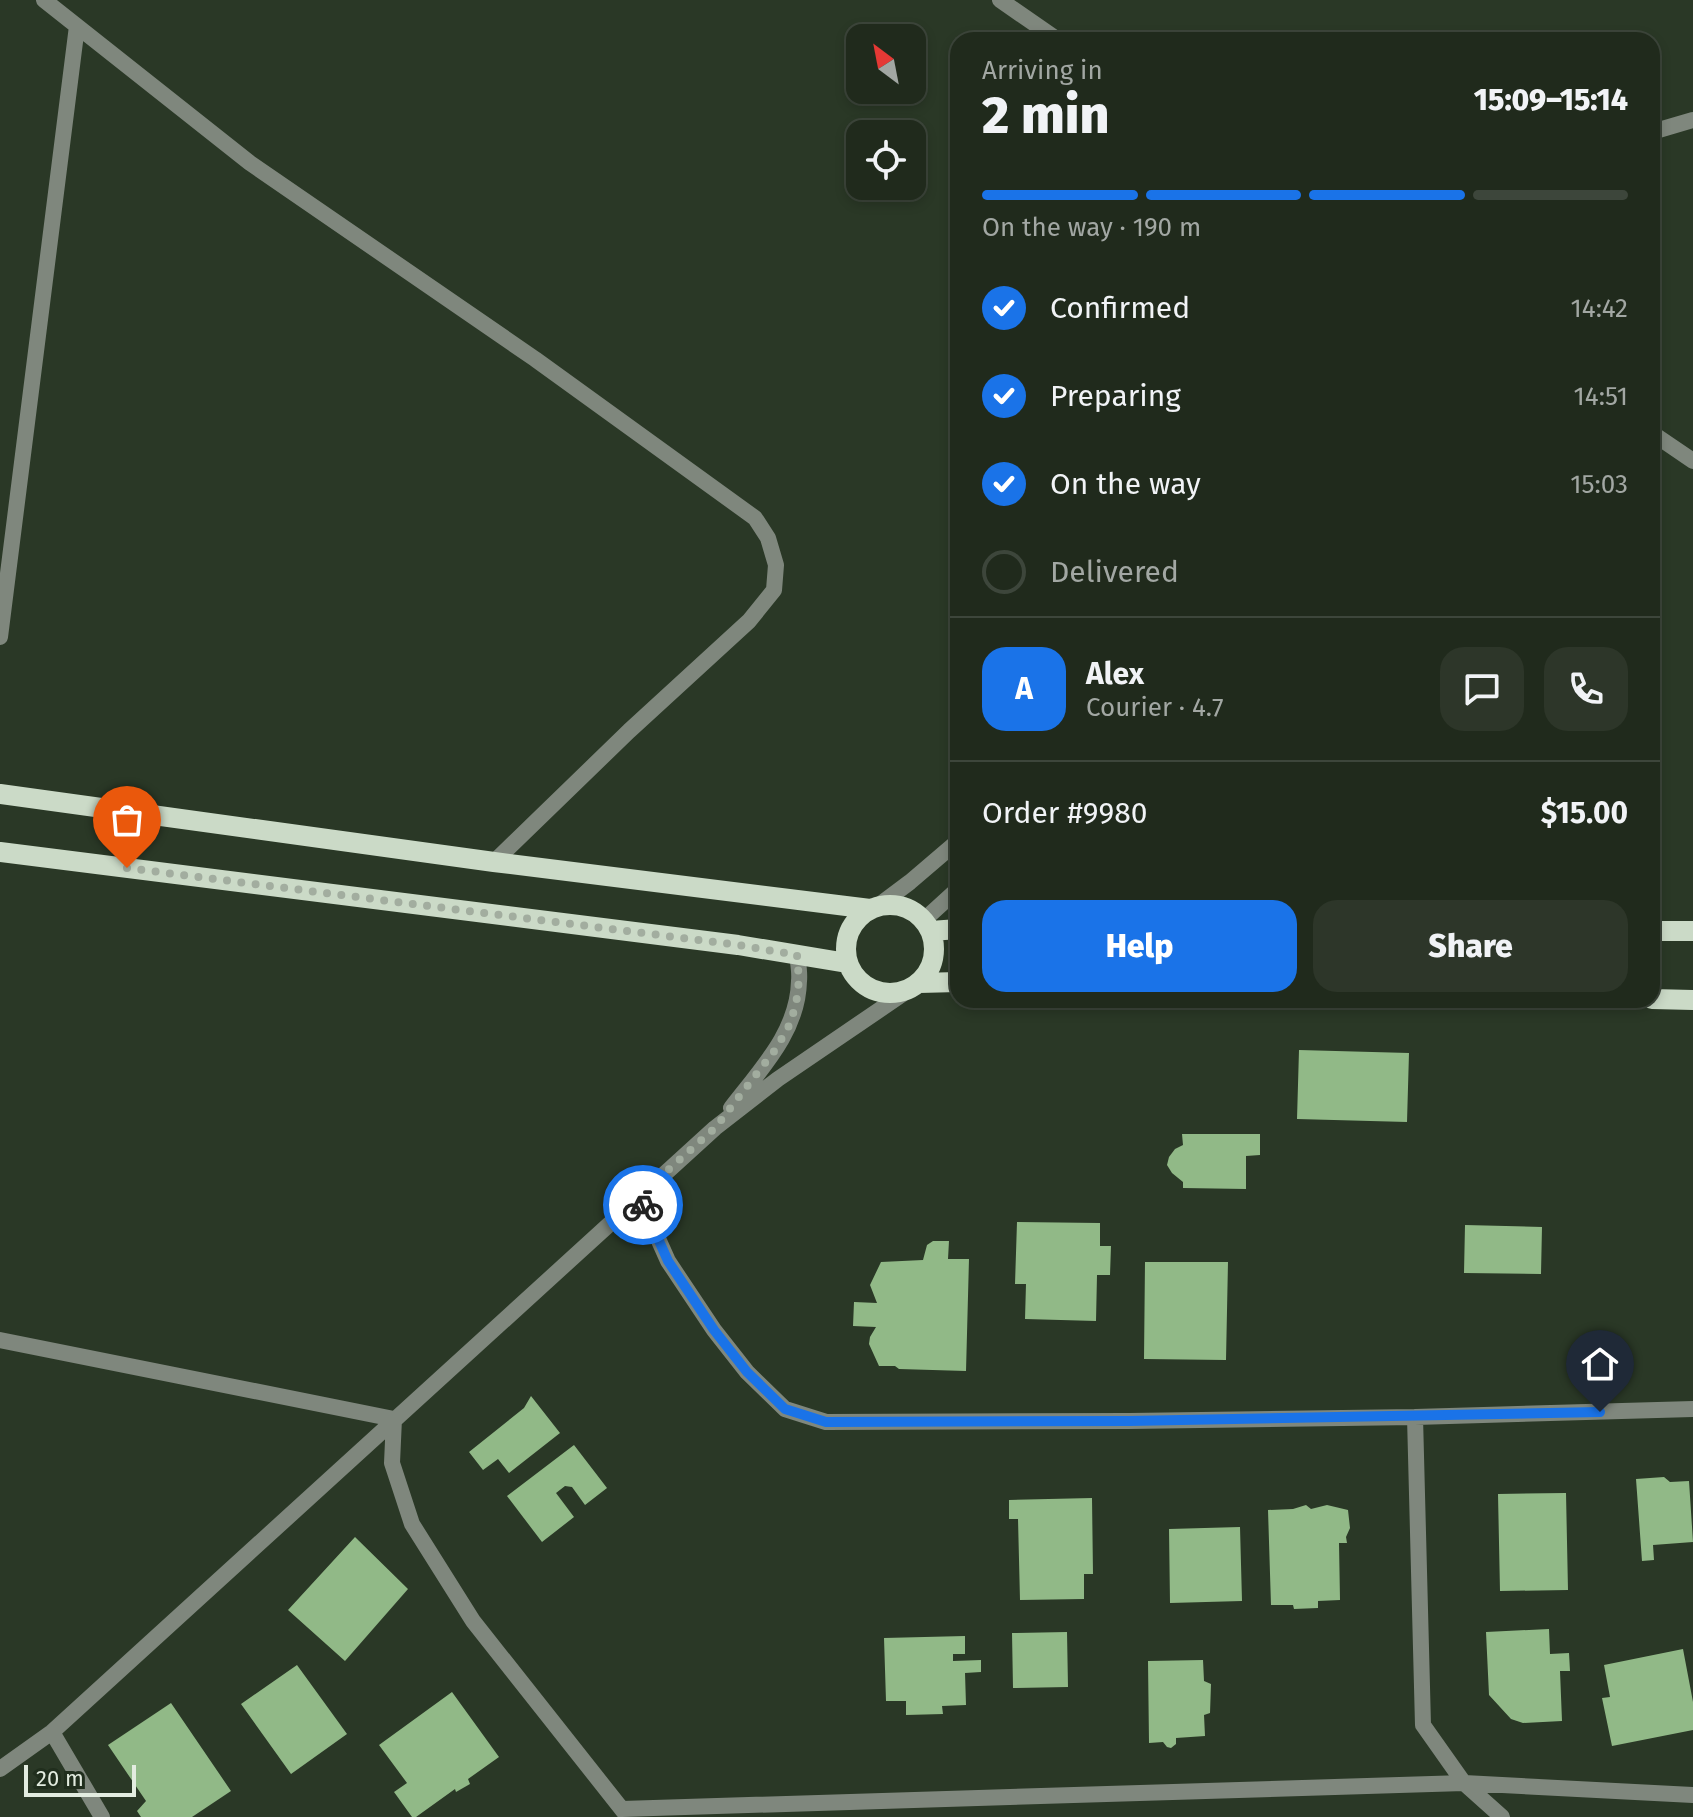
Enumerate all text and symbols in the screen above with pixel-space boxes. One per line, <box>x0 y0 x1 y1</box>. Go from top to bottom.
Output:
north arrow <box>846 24 926 104</box>
map controls <box>846 24 926 200</box>
text: Arriving in <box>982 55 1103 86</box>
text: 15:09–15:14 <box>1474 82 1628 118</box>
text: 2 min <box>982 84 1109 147</box>
button: locate <box>846 120 926 200</box>
text: On the way · 190 m <box>982 212 1201 243</box>
icon: check <box>982 286 1026 330</box>
text: Confirmed <box>1050 290 1190 326</box>
text: 14:42 <box>1571 293 1628 324</box>
icon: check <box>982 374 1026 418</box>
text: Preparing <box>1050 378 1181 414</box>
text: 14:51 <box>1574 381 1628 412</box>
icon: check <box>982 462 1026 506</box>
text: On the way <box>1050 466 1201 502</box>
text: 15:03 <box>1570 469 1628 500</box>
text: Delivered <box>1050 554 1179 590</box>
button: chat <box>1440 647 1524 731</box>
button: phone <box>1544 647 1628 731</box>
text: Alex <box>1086 656 1144 692</box>
text: A <box>1015 671 1033 707</box>
text: Courier · 4.7 <box>1086 692 1224 723</box>
pin <box>93 786 161 868</box>
text: Order #9980 <box>982 795 1148 831</box>
text: $15.00 <box>1541 795 1628 831</box>
icon: bag <box>105 798 149 842</box>
button: Help <box>982 900 1297 992</box>
button: Share <box>1313 900 1628 992</box>
courier <box>603 1165 683 1245</box>
icon: bike <box>621 1183 665 1227</box>
pin <box>1566 1330 1634 1412</box>
icon: home <box>1578 1342 1622 1386</box>
scale bar <box>24 1761 136 1797</box>
text: 20 m <box>36 1765 84 1792</box>

